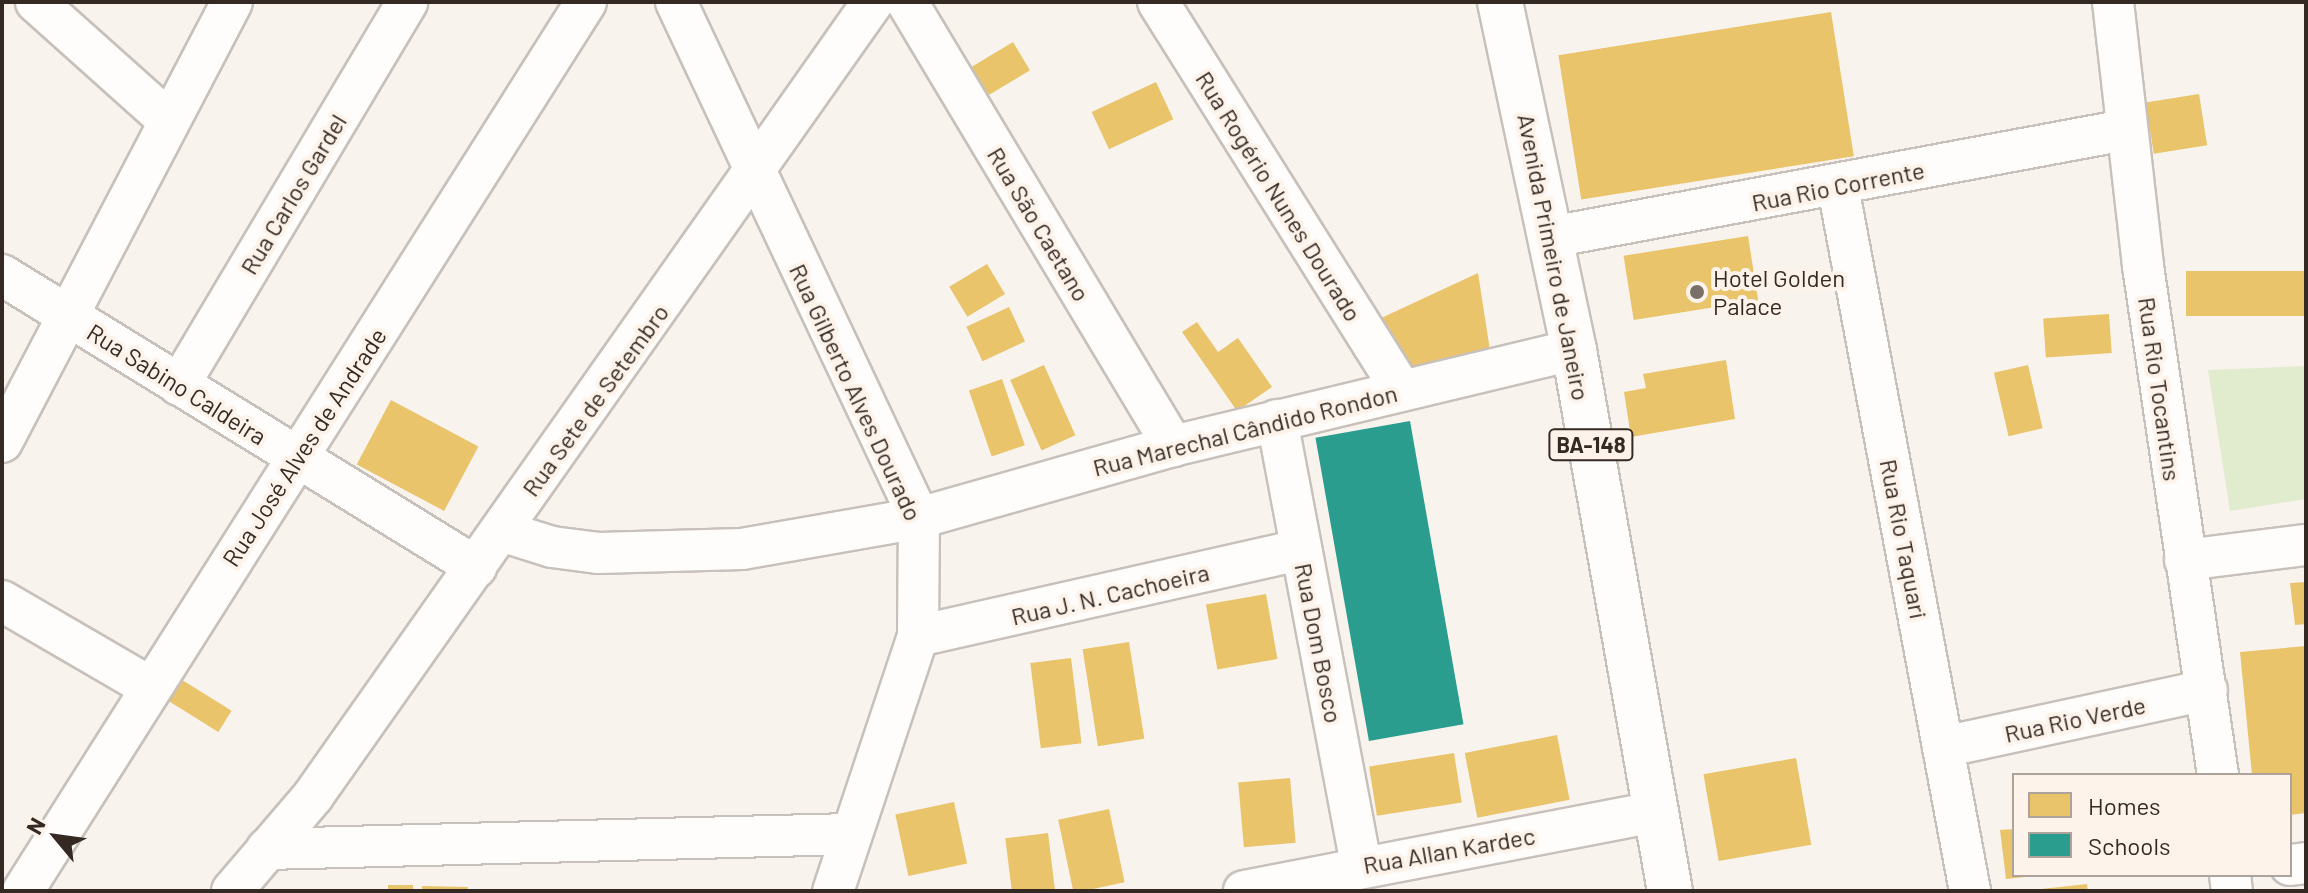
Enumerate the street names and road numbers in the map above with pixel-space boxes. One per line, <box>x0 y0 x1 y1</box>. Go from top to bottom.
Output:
street label: Rua Rogério Nunes Dourado <box>1190 66 1368 326</box>
street label: Rua Carlos Gardel <box>234 109 352 279</box>
street label: Avenida Primeiro de Janeiro <box>1512 111 1596 403</box>
street label: Rua São Caetano <box>982 142 1096 306</box>
street label: Rua Rio Corrente <box>1749 155 1927 217</box>
street label: Rua Gilberto Alves Dourado <box>784 259 928 525</box>
street label: Rua Rio Tocantins <box>2133 295 2187 483</box>
street label: Rua Sete de Setembro <box>516 298 674 502</box>
street label: Rua Sabino Caldeira <box>82 317 272 451</box>
street label: Rua José Alves de Andrade <box>216 322 392 572</box>
street label: Rua Marechal Cândido Rondon <box>1090 378 1400 482</box>
road number: BA-148 <box>1547 427 1635 463</box>
street label: Rua Rio Taquari <box>1874 457 1934 621</box>
street label: Rua J. N. Cachoeira <box>1008 557 1212 631</box>
street label: Rua Dom Bosco <box>1289 561 1349 725</box>
street label: Rua Rio Verde <box>2002 690 2148 748</box>
street label: Rua Allan Kardec <box>1361 821 1537 879</box>

